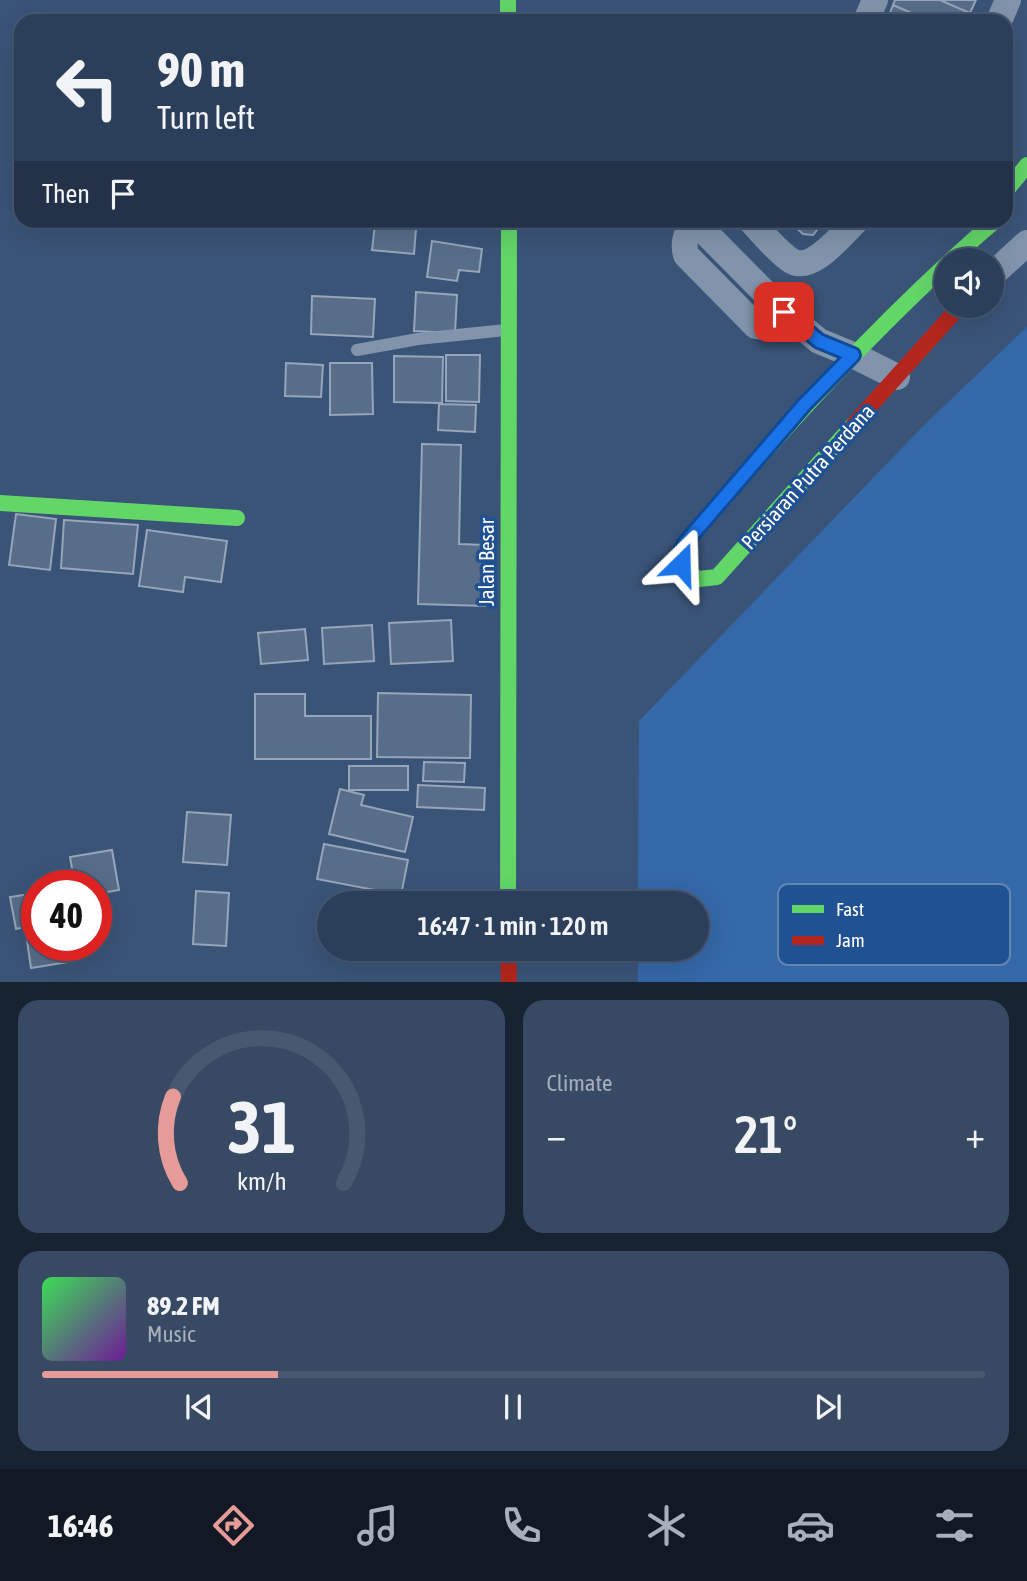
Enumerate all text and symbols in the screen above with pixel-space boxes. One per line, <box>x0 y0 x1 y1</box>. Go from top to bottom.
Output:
text: 90 m <box>157 41 245 97</box>
icon: left <box>42 42 133 133</box>
text: Turn left <box>157 99 255 136</box>
icon: arrive <box>104 175 142 213</box>
text: Then <box>42 179 90 209</box>
map controls <box>934 248 1004 318</box>
button: sound <box>934 248 1004 318</box>
pin <box>754 282 814 342</box>
icon: arrive <box>765 293 803 331</box>
street label: Persiaran Putra Perdana <box>736 399 879 554</box>
street label: Jalan Besar <box>474 517 498 606</box>
position arrow <box>644 527 718 601</box>
speed limit sign: 40 <box>21 870 112 961</box>
legend <box>778 884 1010 965</box>
text: Fast <box>836 898 864 920</box>
text: 16:47 · 1 min · 120 m <box>418 911 608 941</box>
text: Jam <box>836 929 865 951</box>
text: Climate <box>547 1070 612 1096</box>
text: 31 <box>227 1085 295 1168</box>
text: 21° <box>734 1104 797 1164</box>
text: − <box>547 1113 566 1156</box>
text: + <box>965 1113 985 1156</box>
text: km/h <box>236 1166 286 1194</box>
text: 89.2 FM <box>147 1291 220 1321</box>
text: Music <box>147 1321 195 1347</box>
icon: previous <box>180 1388 218 1426</box>
icon: pause <box>494 1388 532 1426</box>
icon: next <box>809 1388 847 1426</box>
icon: directions <box>209 1501 258 1550</box>
icon: music <box>353 1501 402 1550</box>
icon: phone <box>497 1501 546 1550</box>
icon: climate <box>642 1501 691 1550</box>
icon: car <box>786 1501 835 1550</box>
icon: filters <box>930 1501 979 1550</box>
text: 16:46 <box>48 1507 114 1544</box>

